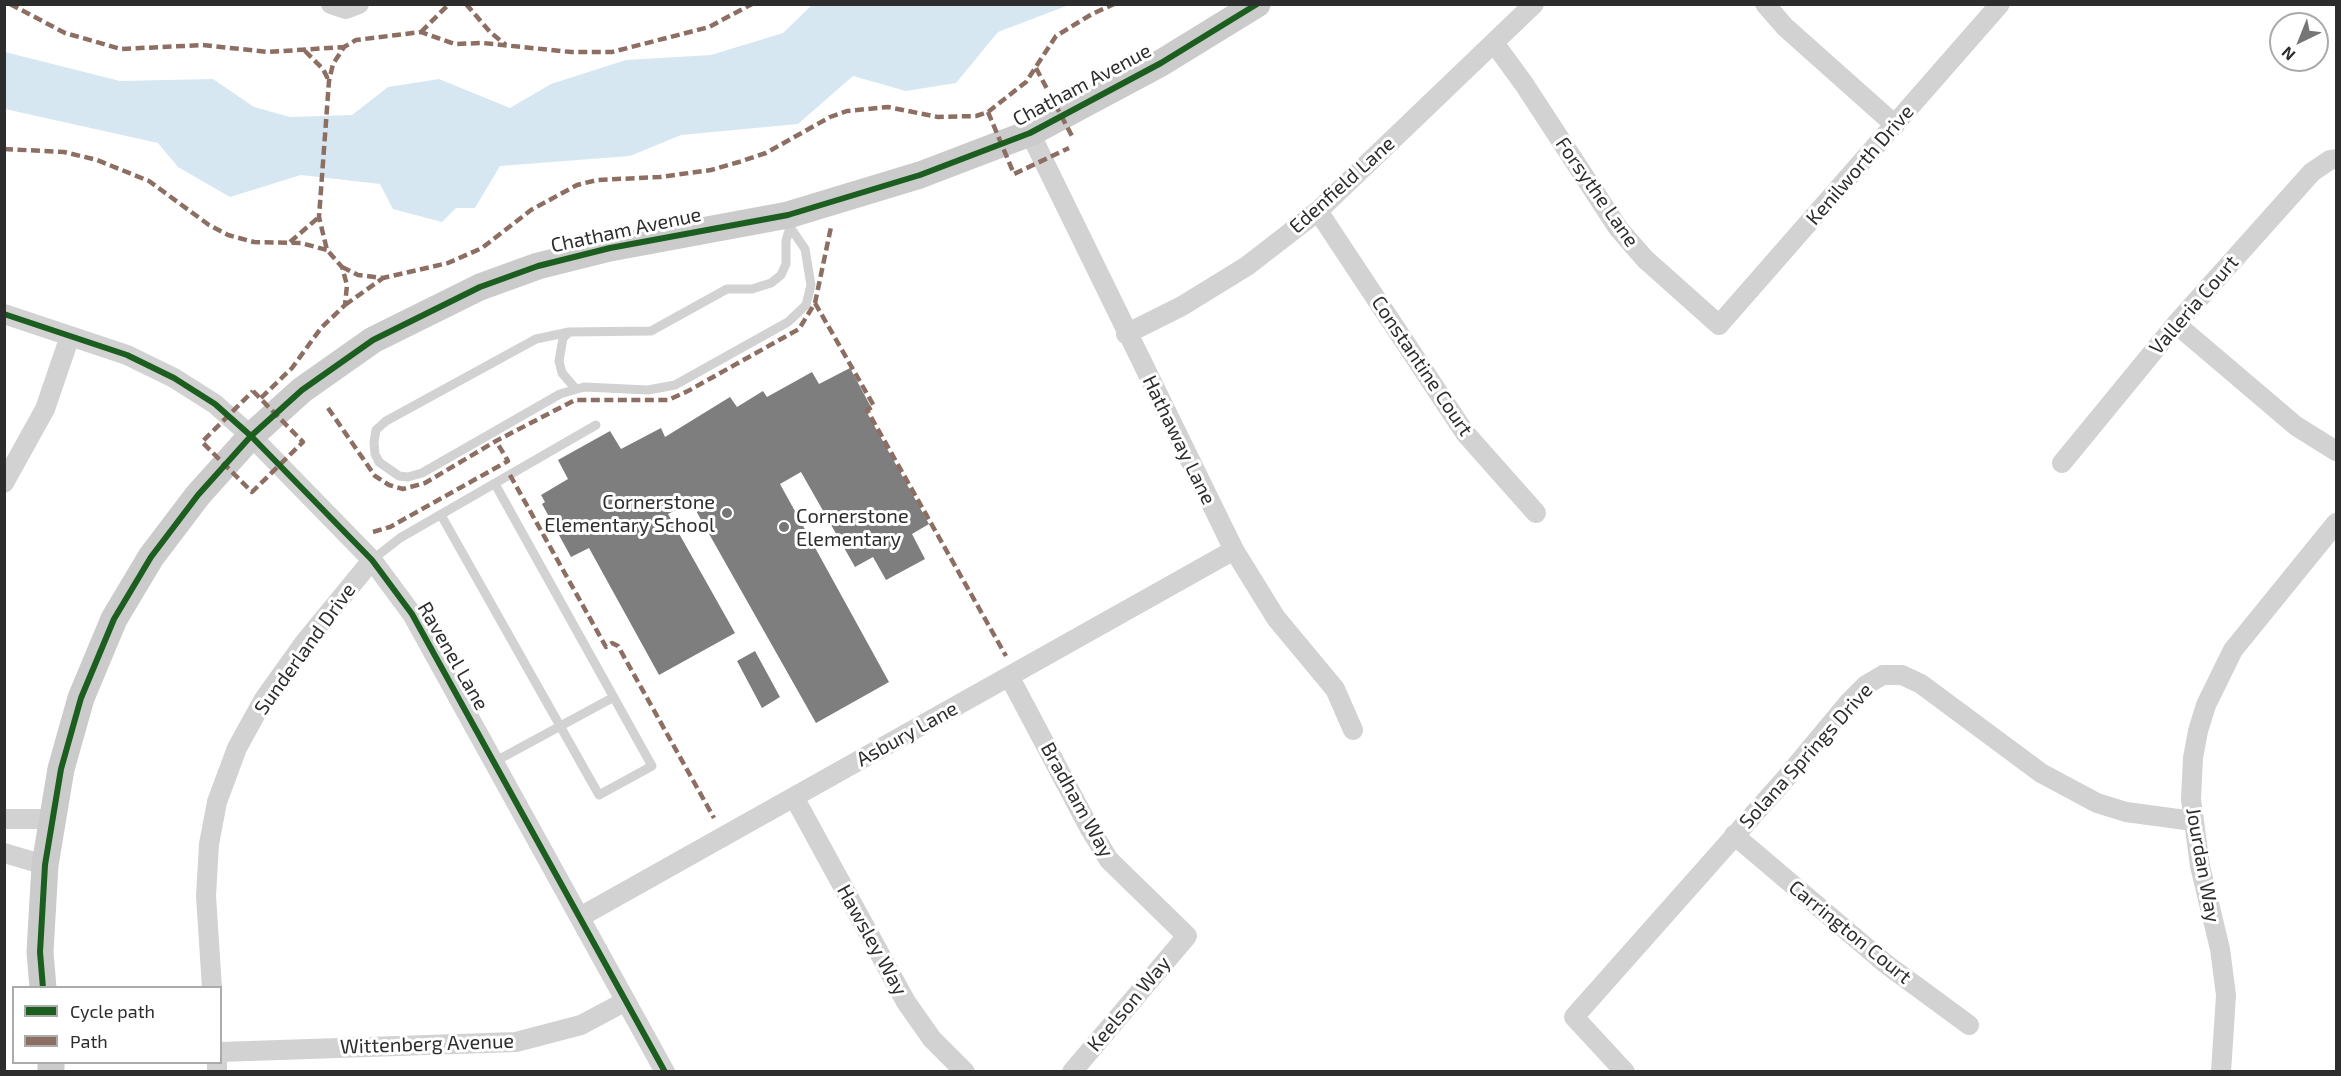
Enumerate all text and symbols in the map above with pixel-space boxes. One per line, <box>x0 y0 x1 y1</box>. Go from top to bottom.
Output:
north arrow <box>2269 12 2329 72</box>
street label: Chatham Avenue <box>1009 38 1155 132</box>
text: N <box>2277 43 2298 65</box>
street label: Kenilworth Drive <box>1801 100 1919 230</box>
street label: Edenfield Lane <box>1284 131 1400 239</box>
street label: Forsythe Lane <box>1550 132 1644 252</box>
street label: Chatham Avenue <box>549 202 703 258</box>
street label: Valleria Court <box>2144 251 2244 359</box>
street label: Constantine Court <box>1366 291 1478 441</box>
street label: Hathaway Lane <box>1137 372 1221 508</box>
place label: Cornerstone Elementary School <box>544 490 715 537</box>
place label: Cornerstone Elementary <box>796 504 909 551</box>
marker: Cornerstone Elementary School <box>720 506 734 520</box>
marker: Cornerstone Elementary <box>777 520 791 534</box>
street label: Sunderland Drive <box>249 579 361 719</box>
street label: Ravenel Lane <box>412 598 494 714</box>
street label: Solana Springs Drive <box>1734 678 1878 834</box>
street label: Asbury Lane <box>852 696 962 772</box>
street label: Bradham Way <box>1036 738 1118 862</box>
street label: Jourdan Way <box>2181 806 2225 924</box>
street label: Carrington Court <box>1784 875 1916 989</box>
street label: Hawsley Way <box>832 880 912 1000</box>
street label: Keelson Way <box>1082 952 1176 1056</box>
legend <box>12 986 222 1064</box>
text: Cycle path <box>70 1000 155 1022</box>
street label: Wittenberg Avenue <box>340 1029 514 1059</box>
text: Path <box>70 1030 108 1052</box>

